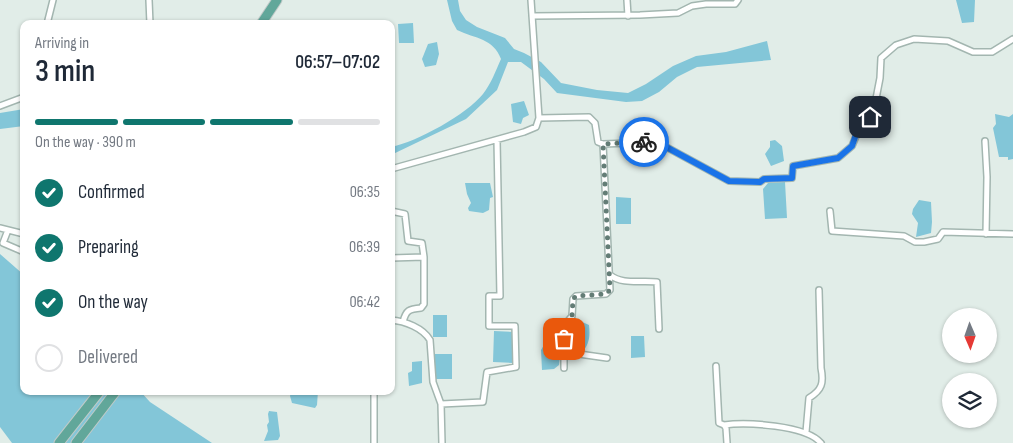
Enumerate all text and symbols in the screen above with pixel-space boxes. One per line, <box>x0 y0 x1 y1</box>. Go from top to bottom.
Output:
text: Arriving in <box>35 34 89 53</box>
text: 06:57–07:02 <box>295 51 380 74</box>
text: 3 min <box>35 52 95 91</box>
pin <box>849 96 891 138</box>
icon: home <box>856 103 884 131</box>
courier <box>619 117 669 167</box>
icon: bike <box>630 128 658 156</box>
text: On the way · 390 m <box>35 133 136 152</box>
icon: check <box>35 179 63 207</box>
text: Confirmed <box>78 181 145 204</box>
text: 06:35 <box>350 183 380 202</box>
icon: check <box>35 234 63 262</box>
text: Preparing <box>78 236 139 259</box>
text: 06:39 <box>349 238 380 257</box>
icon: check <box>35 289 63 317</box>
text: On the way <box>78 291 148 314</box>
text: 06:42 <box>349 293 380 312</box>
north arrow <box>942 308 998 362</box>
map controls <box>942 308 997 428</box>
pin <box>543 318 585 360</box>
icon: bag <box>550 325 578 353</box>
text: Delivered <box>78 346 138 369</box>
button: layers <box>942 373 997 428</box>

